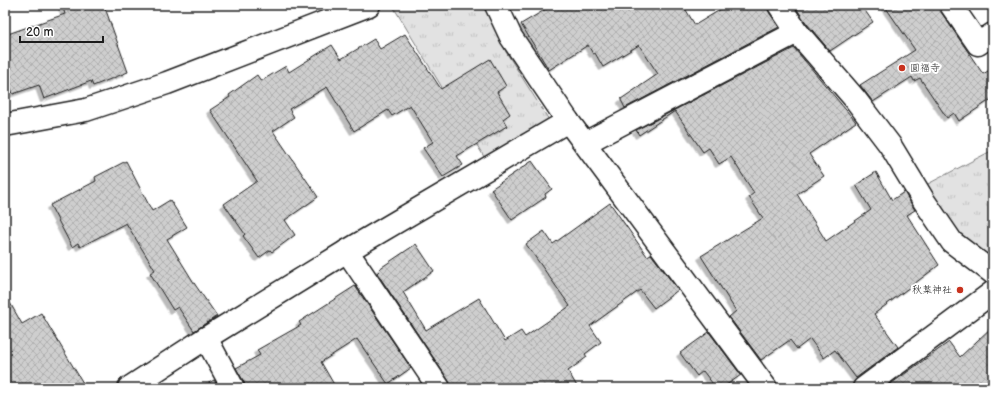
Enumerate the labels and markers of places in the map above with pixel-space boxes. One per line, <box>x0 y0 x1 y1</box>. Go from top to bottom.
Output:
place label: 圓福寺 <box>910 62 940 74</box>
marker: 圓福寺 <box>897 63 907 73</box>
place label: 秋葉神社 <box>912 284 952 296</box>
marker: 秋葉神社 <box>955 285 965 295</box>

